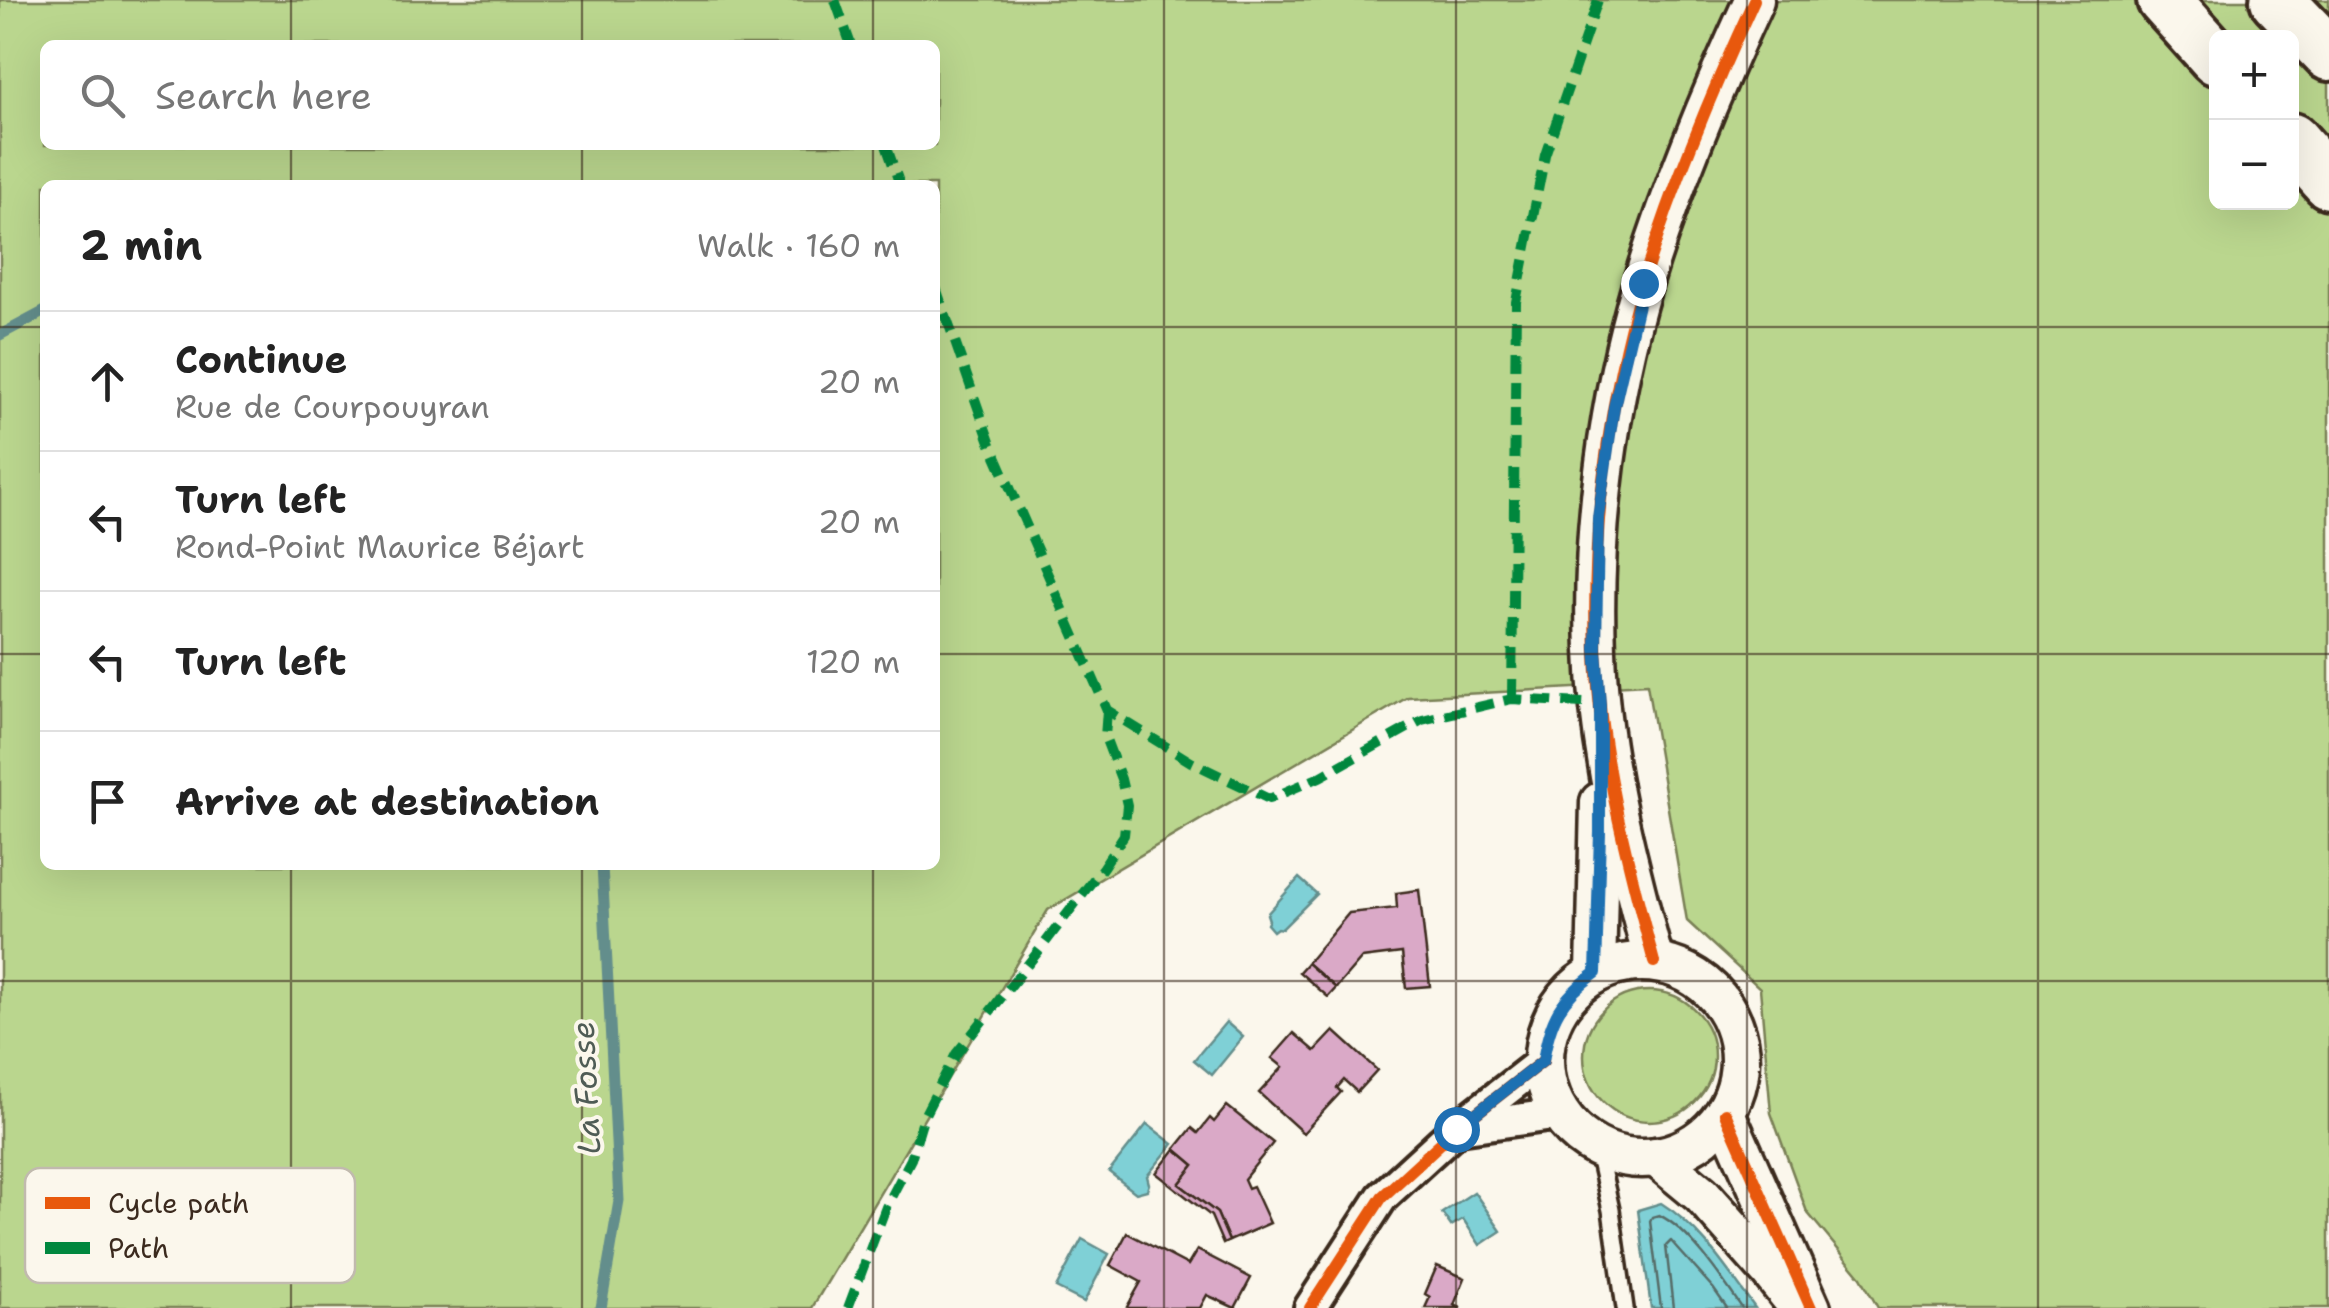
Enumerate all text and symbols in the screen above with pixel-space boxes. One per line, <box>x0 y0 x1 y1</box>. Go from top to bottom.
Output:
map controls <box>2209 30 2299 210</box>
button: + <box>2209 30 2299 120</box>
search box <box>40 40 940 150</box>
icon: search <box>75 68 130 123</box>
text: Search here <box>155 70 372 121</box>
button: − <box>2209 120 2299 210</box>
text: 2 min <box>80 217 202 273</box>
text: Walk · 160 m <box>697 224 900 267</box>
route end <box>1621 261 1667 307</box>
text: Continue <box>175 334 347 385</box>
icon: ahead <box>80 354 135 409</box>
text: 20 m <box>818 360 900 403</box>
text: Rue de Courpouyran <box>175 385 490 428</box>
text: Turn left <box>175 474 347 525</box>
icon: left <box>80 494 135 549</box>
text: 20 m <box>818 500 900 543</box>
text: Rond-Point Maurice Béjart <box>175 525 585 568</box>
icon: left <box>80 634 135 689</box>
text: Turn left <box>175 636 347 687</box>
text: 120 m <box>806 640 900 683</box>
icon: arrive <box>80 774 135 829</box>
text: Arrive at destination <box>175 776 599 827</box>
water label: La Fosse <box>561 1020 610 1156</box>
route start <box>1434 1107 1480 1153</box>
legend <box>25 1168 355 1283</box>
text: Cycle path <box>108 1184 250 1222</box>
text: Path <box>108 1229 169 1267</box>

